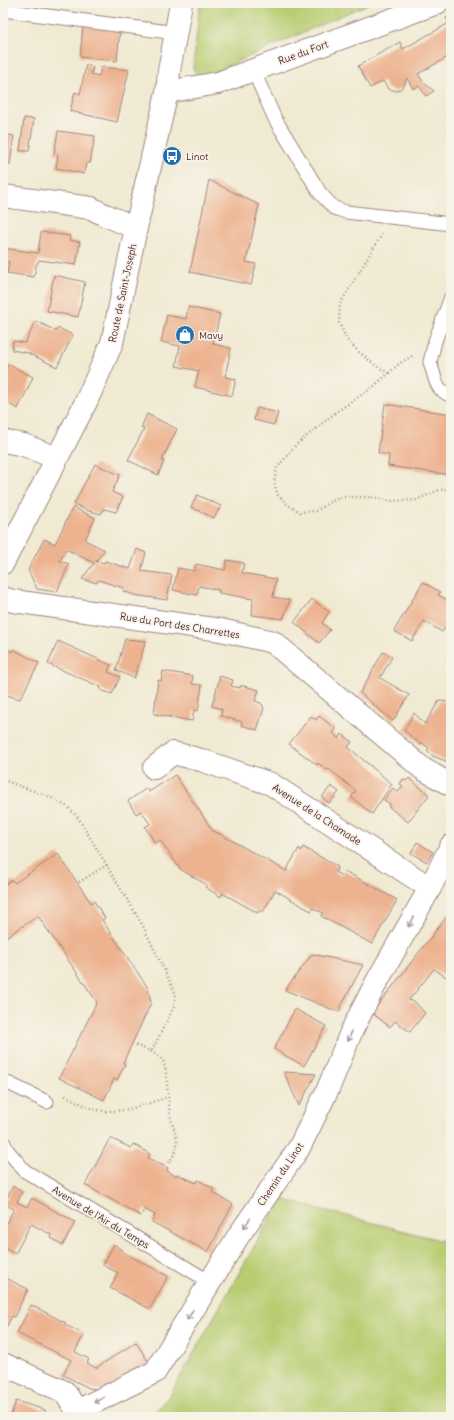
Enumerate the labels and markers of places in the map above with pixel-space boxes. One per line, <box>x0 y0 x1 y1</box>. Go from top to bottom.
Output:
bus stop icon: Linot <box>161 145 183 167</box>
place label: Linot <box>186 150 209 163</box>
shop icon: Mavy <box>174 324 196 346</box>
place label: Mavy <box>199 329 223 342</box>

